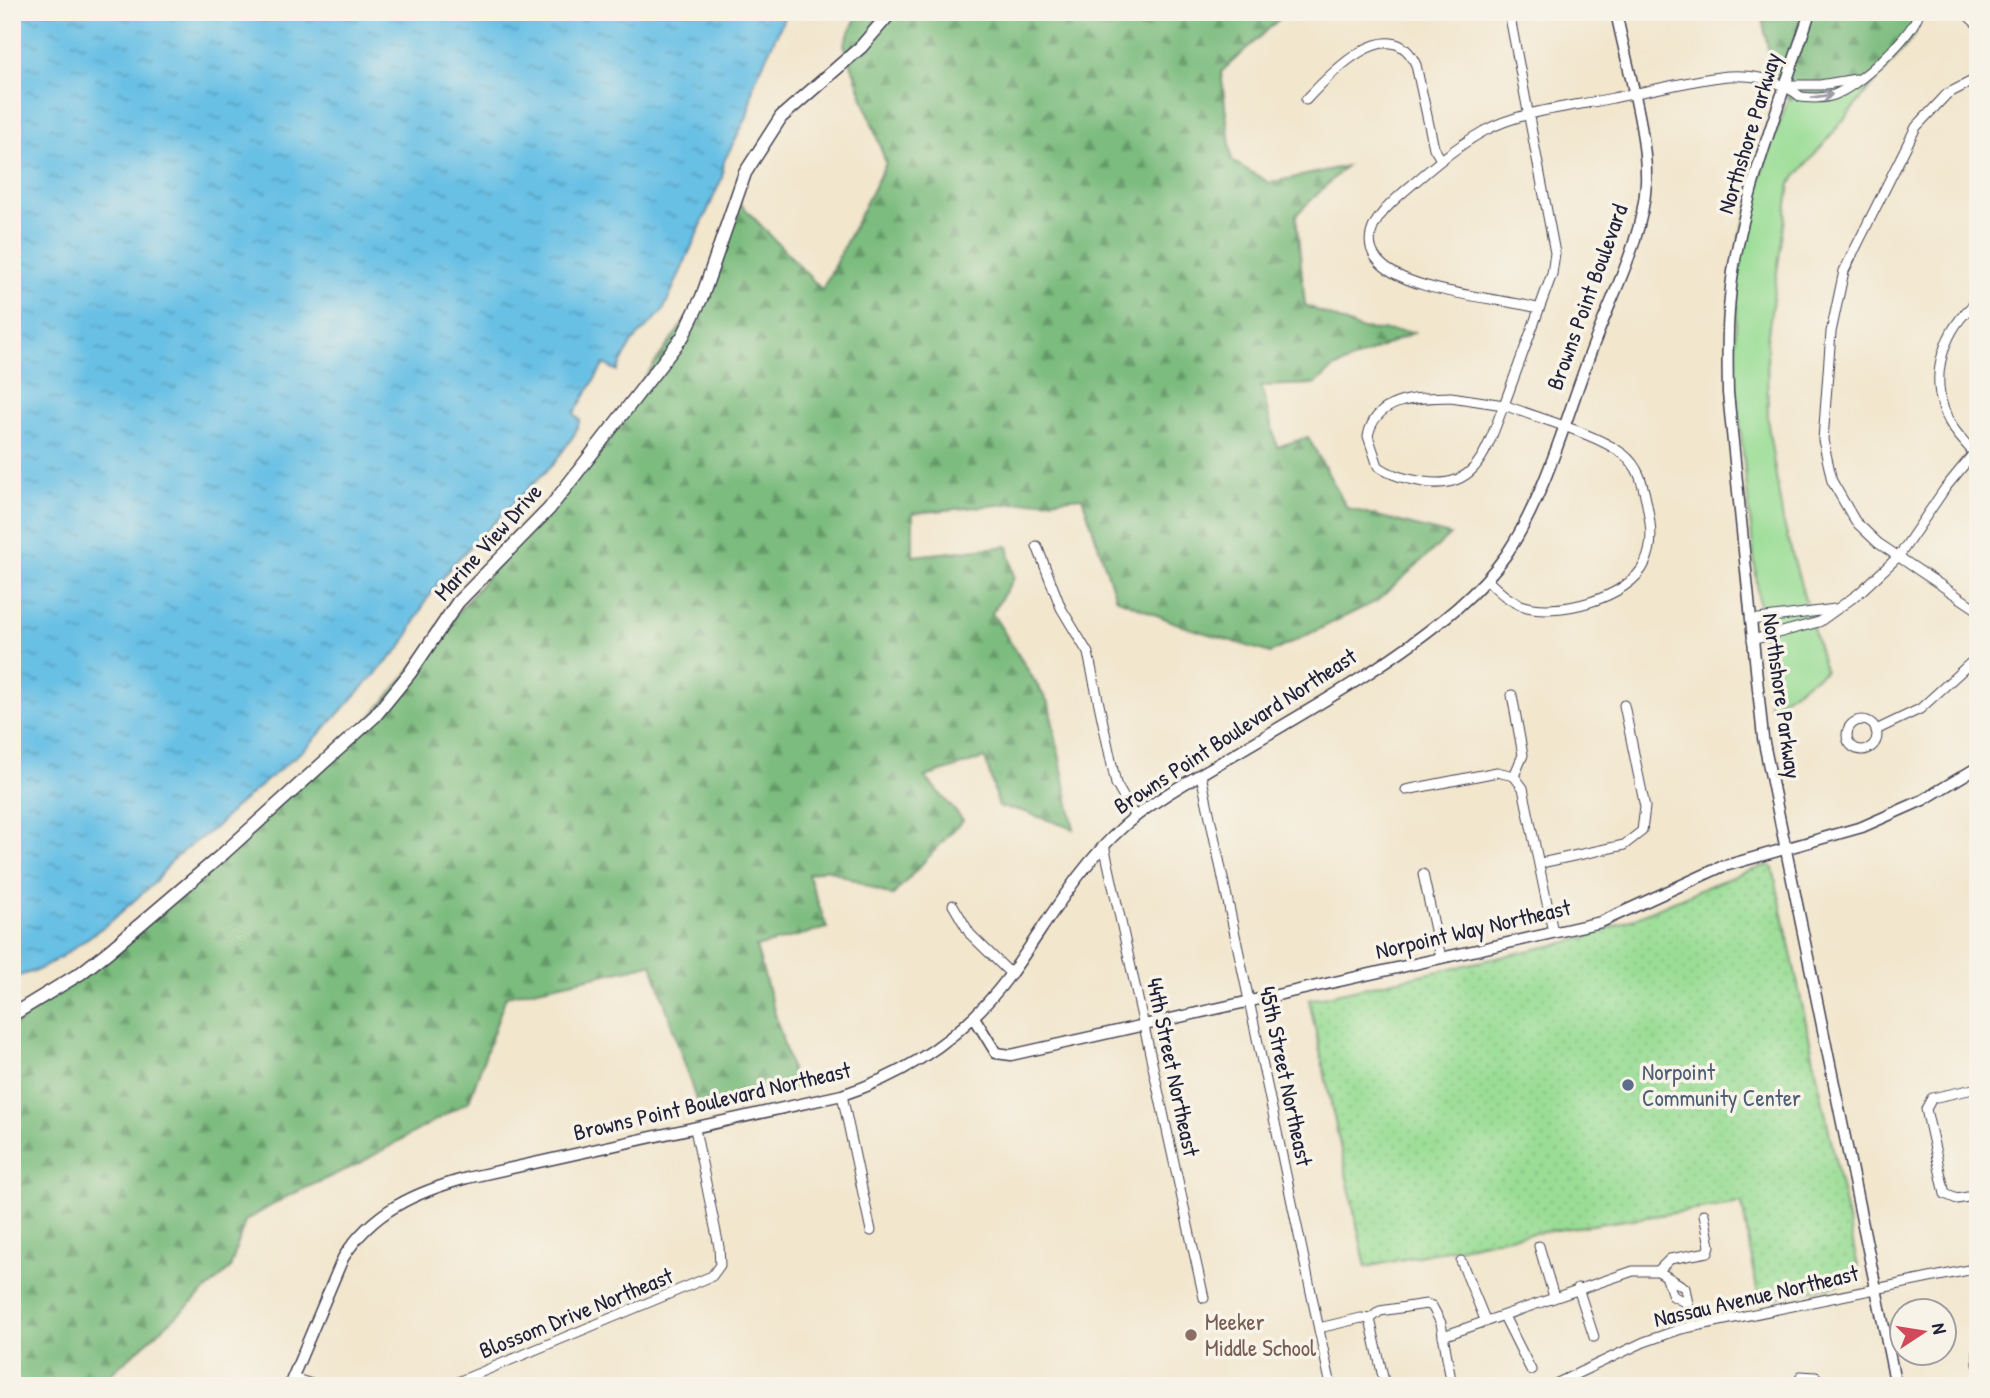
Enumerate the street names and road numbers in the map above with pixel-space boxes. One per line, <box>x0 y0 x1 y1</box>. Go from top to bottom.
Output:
street label: Northshore Parkway <box>1709 48 1788 217</box>
street label: Browns Point Boulevard <box>1539 200 1635 394</box>
street label: Marine View Drive <box>427 476 549 607</box>
street label: Northshore Parkway <box>1756 611 1809 781</box>
street label: Browns Point Boulevard Northeast <box>1107 640 1363 821</box>
street label: Norpoint Way Northeast <box>1372 891 1575 966</box>
street label: 44th Street Northeast <box>1139 975 1208 1160</box>
street label: 45th Street Northeast <box>1252 983 1321 1170</box>
street label: Browns Point Boulevard Northeast <box>570 1053 855 1148</box>
street label: Nassau Avenue Northeast <box>1651 1257 1862 1334</box>
street label: Blossom Drive Northeast <box>474 1259 678 1366</box>

